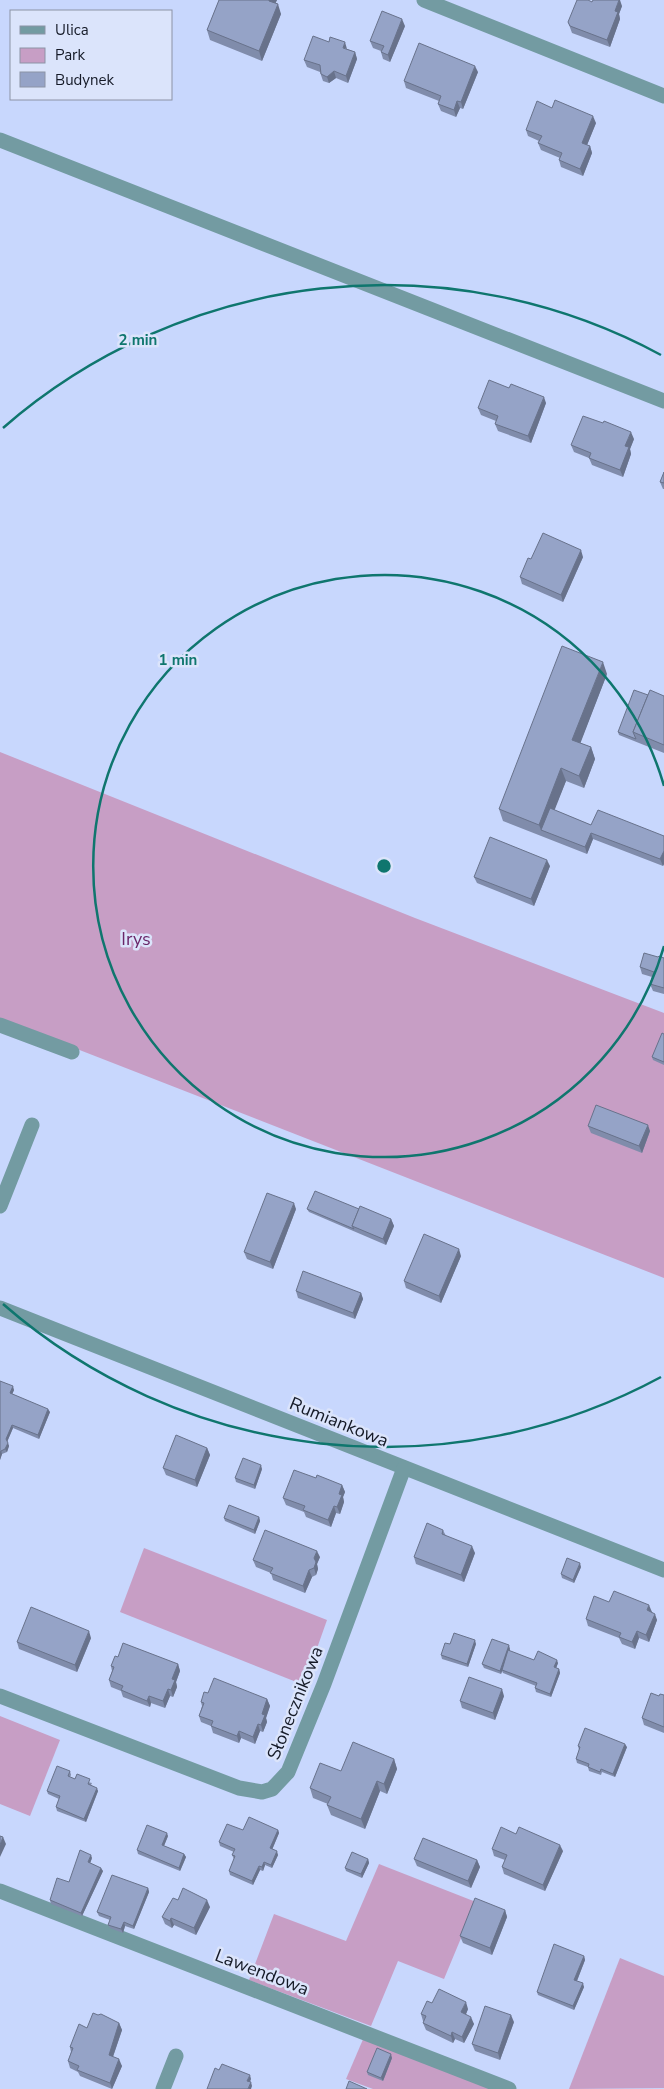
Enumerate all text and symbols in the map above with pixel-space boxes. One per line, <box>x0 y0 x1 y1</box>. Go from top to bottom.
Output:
legend <box>10 10 172 100</box>
text: Ulica <box>55 20 89 40</box>
text: Park <box>55 45 85 65</box>
text: Budynek <box>55 70 115 90</box>
text: 2 min <box>119 330 157 350</box>
text: 1 min <box>159 650 197 670</box>
centre of rings <box>375 857 393 875</box>
park label: Irys <box>121 927 151 951</box>
street label: Rumiankowa <box>286 1391 392 1453</box>
street label: Słonecznikowa <box>261 1643 329 1763</box>
street label: Lawendowa <box>212 1943 312 2001</box>

